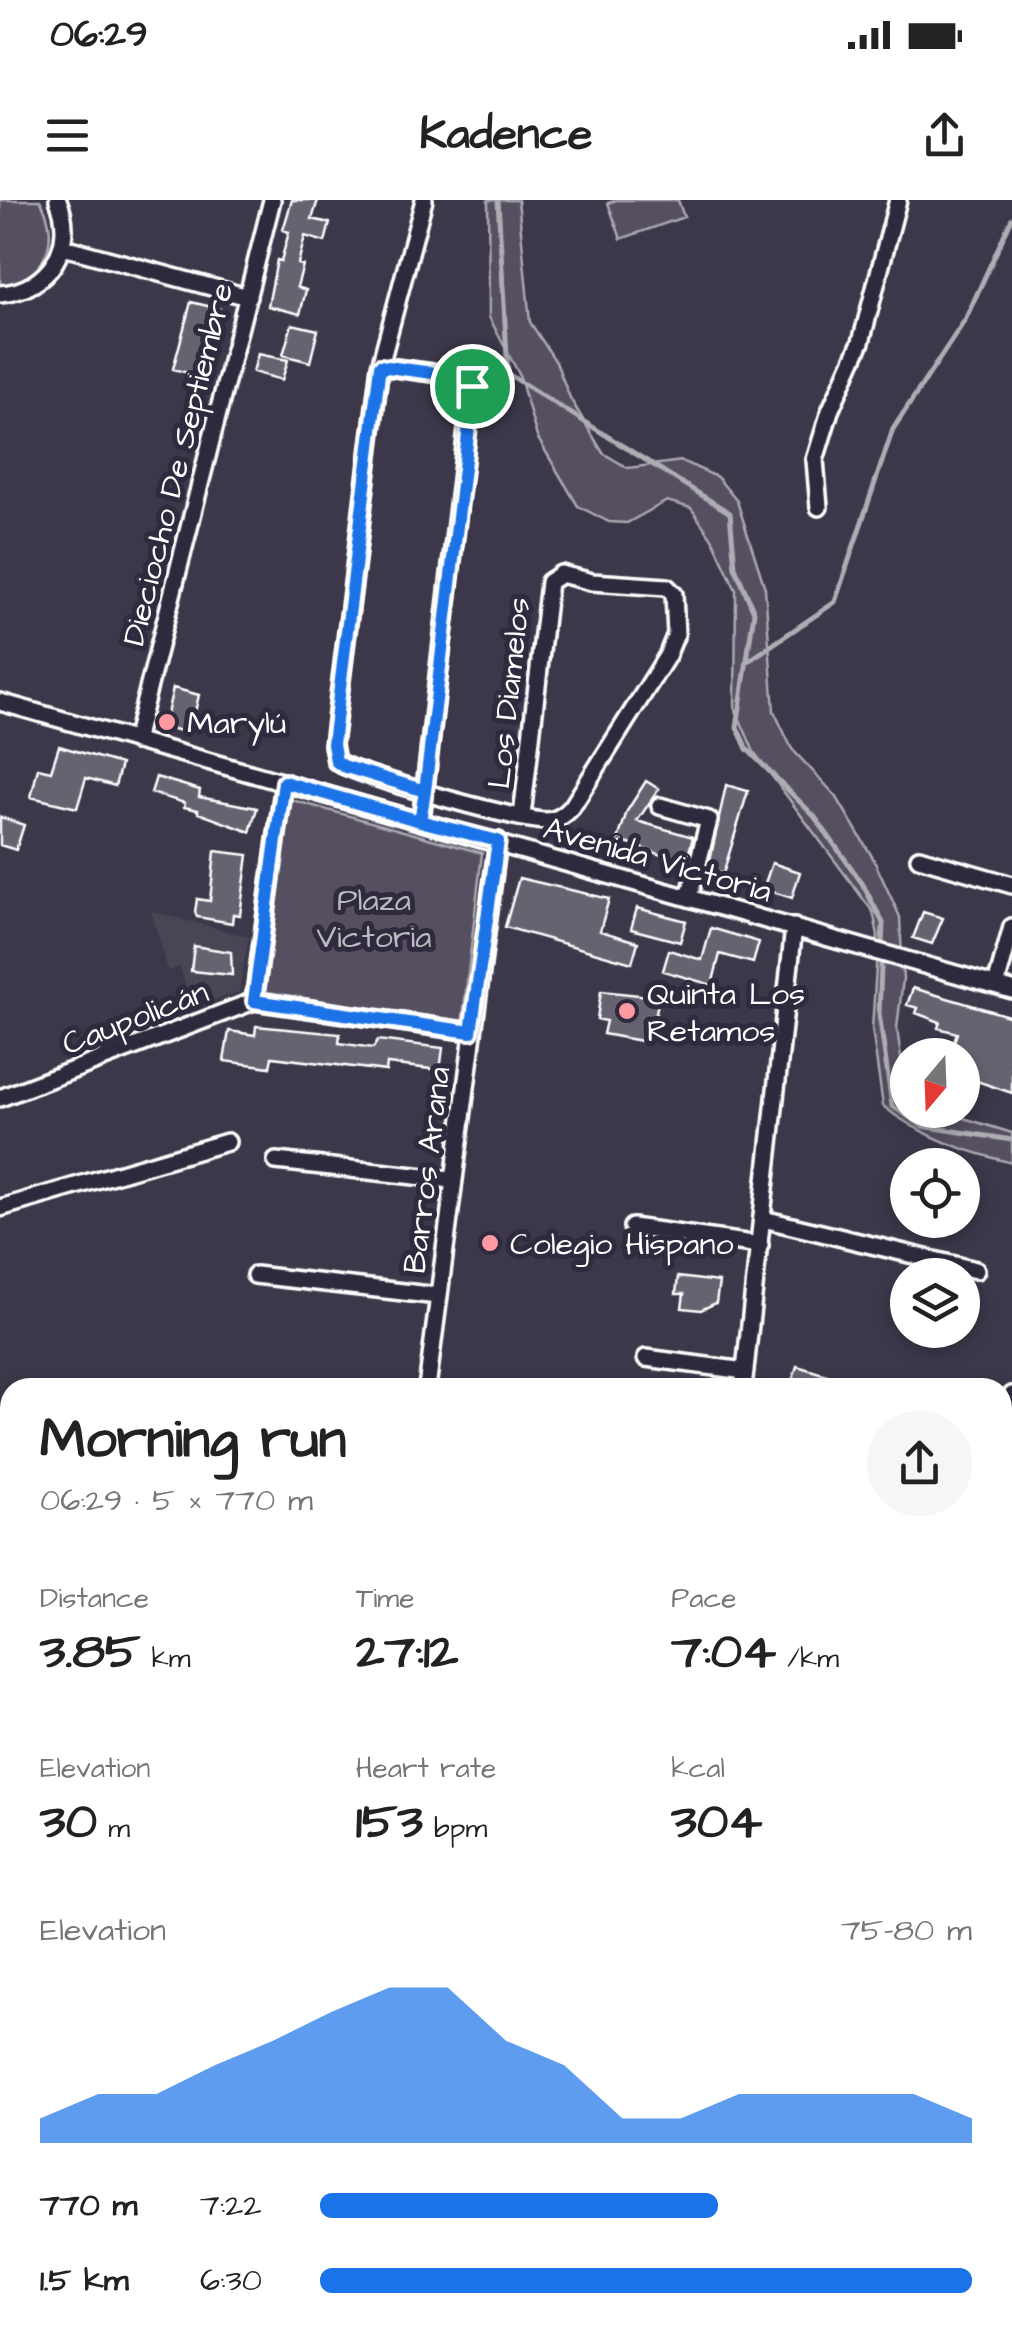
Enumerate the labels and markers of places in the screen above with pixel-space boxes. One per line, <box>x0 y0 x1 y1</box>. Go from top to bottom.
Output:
pin <box>430 344 515 429</box>
place label: Marylú <box>187 701 286 746</box>
marker: Marylú <box>156 711 178 733</box>
place label: Quinta Los Retamos <box>647 972 805 1054</box>
marker: Quinta Los Retamos <box>616 1000 638 1022</box>
place label: Colegio Hispano <box>510 1222 734 1267</box>
marker: Colegio Hispano <box>479 1232 501 1254</box>

